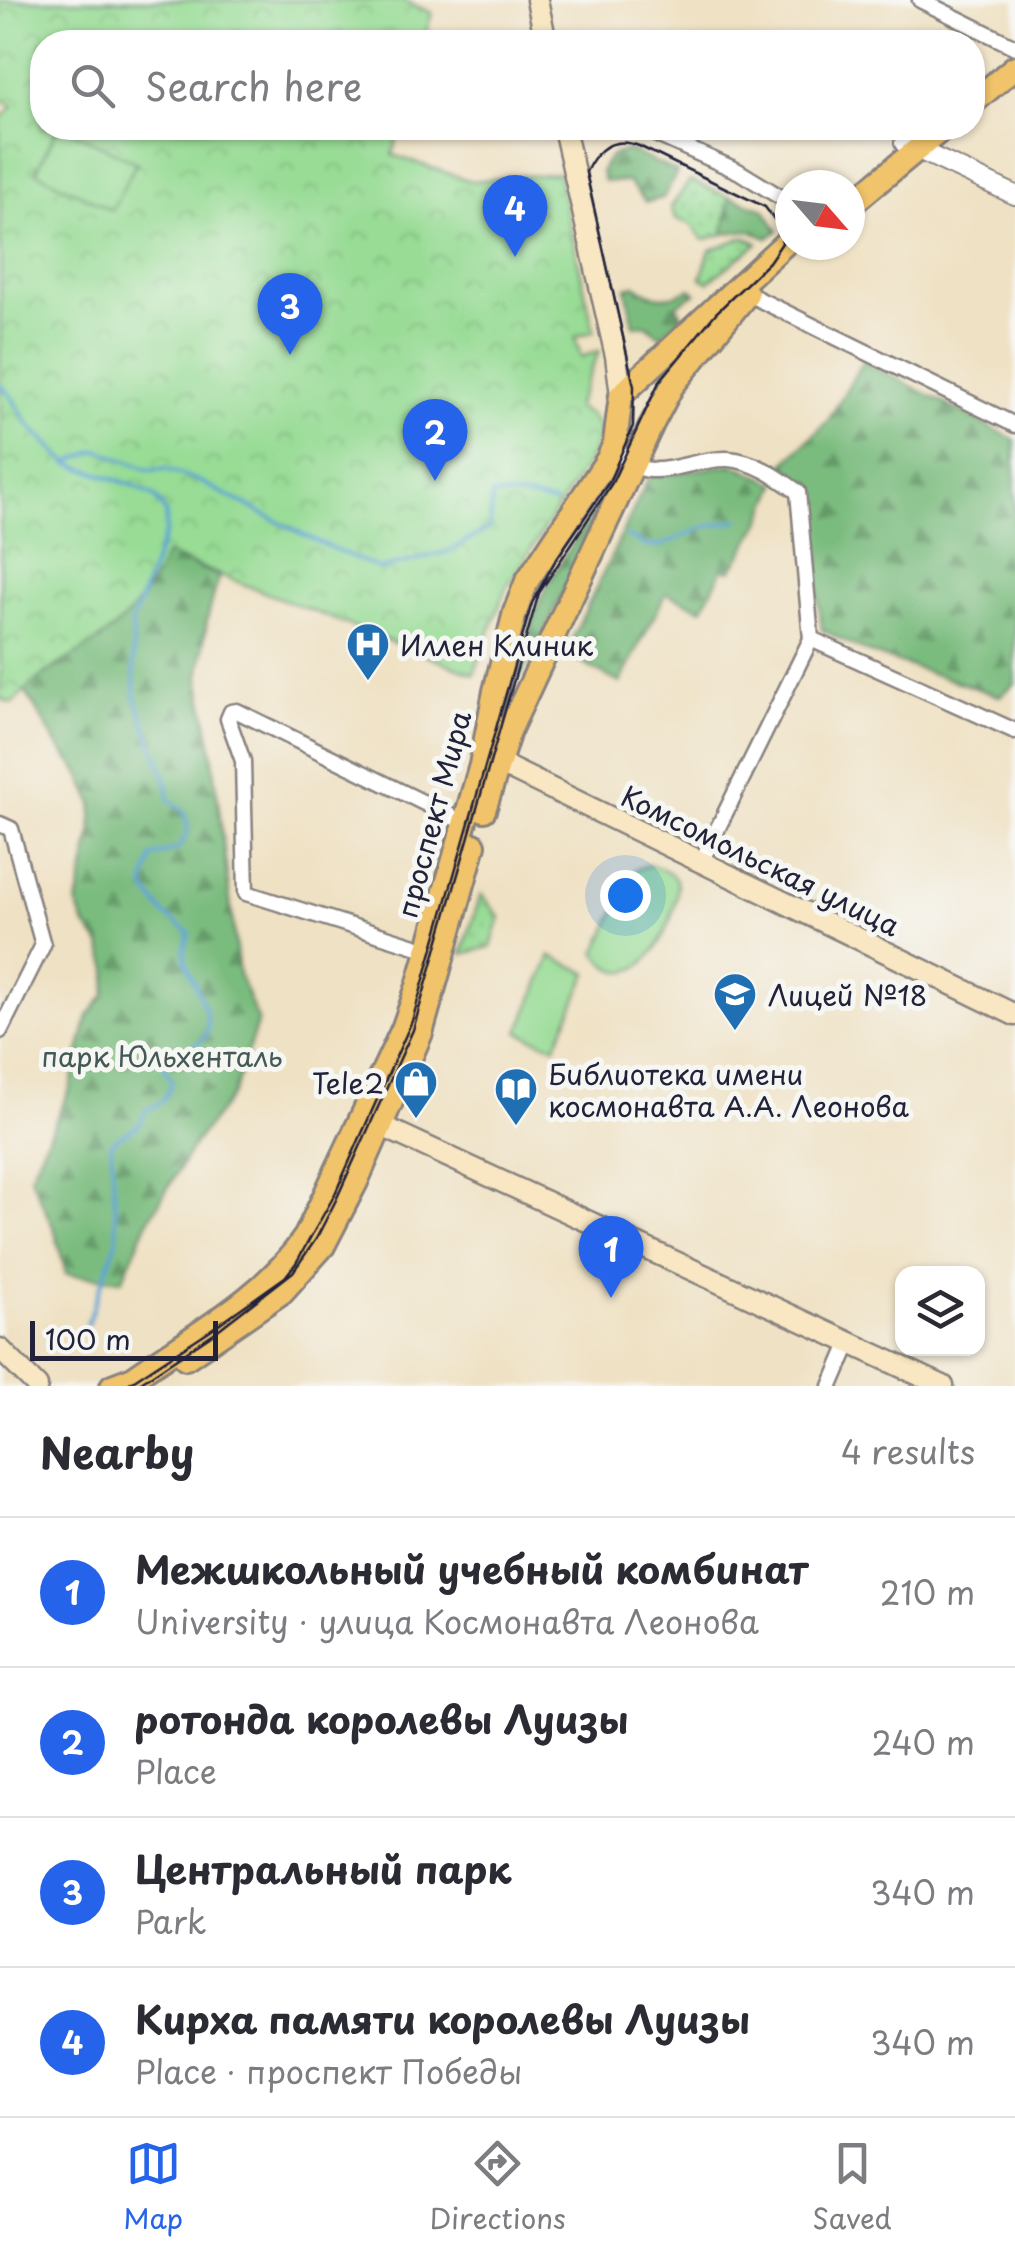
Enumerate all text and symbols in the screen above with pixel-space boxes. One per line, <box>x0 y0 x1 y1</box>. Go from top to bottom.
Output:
search box <box>30 30 985 140</box>
text: Search here <box>145 57 362 114</box>
icon: search <box>65 58 120 113</box>
north arrow <box>775 170 865 260</box>
pin: 4 <box>482 174 548 257</box>
pin: 3 <box>258 272 322 355</box>
pin: 2 <box>402 398 468 481</box>
hospital icon: Иллен Клиник <box>345 621 391 682</box>
place label: Иллен Клиник <box>400 623 594 666</box>
street label: проспект Мира <box>385 705 481 922</box>
street label: Комсомольская улица <box>614 774 908 946</box>
your location <box>600 870 651 921</box>
school or university icon: Лицей №18 <box>712 971 758 1032</box>
place label: Лицей №18 <box>768 973 927 1016</box>
park label: парк Юльхенталь <box>41 1034 283 1077</box>
place label: Библиотека имени космонавта А.А. Леонова <box>548 1052 910 1127</box>
shop icon: Tele2 <box>393 1059 439 1120</box>
place label: Tele2 <box>312 1061 384 1104</box>
library icon: Библиотека имени космонавта А.А. Леонова <box>493 1066 539 1127</box>
pin: 1 <box>578 1216 644 1298</box>
map controls <box>895 1266 985 1356</box>
button: layers <box>895 1266 985 1356</box>
scale bar <box>30 1316 218 1360</box>
text: 100 m <box>45 1317 131 1360</box>
text: Nearby <box>40 1420 194 1483</box>
text: 4 results <box>841 1427 975 1475</box>
text: Межшкольный учебный комбинат <box>135 1540 808 1597</box>
text: 1 <box>65 1568 80 1616</box>
text: 210 m <box>880 1568 975 1616</box>
text: University · улица Космонавта Леонова <box>135 1597 759 1645</box>
text: ротонда королевы Луизы <box>135 1690 629 1747</box>
text: 2 <box>61 1718 84 1766</box>
text: 240 m <box>872 1718 975 1766</box>
text: Place <box>135 1747 217 1795</box>
text: Центральный парк <box>135 1840 511 1897</box>
text: 3 <box>62 1868 83 1916</box>
text: 340 m <box>870 1868 975 1916</box>
text: Park <box>135 1897 207 1945</box>
text: Кирха памяти королевы Луизы <box>135 1990 750 2047</box>
text: 4 <box>62 2018 83 2066</box>
text: 340 m <box>870 2018 975 2066</box>
text: Place · проспект Победы <box>135 2047 522 2095</box>
tab: Map <box>123 2136 183 2239</box>
tab: Directions <box>430 2136 566 2239</box>
tab: Saved <box>812 2136 892 2239</box>

